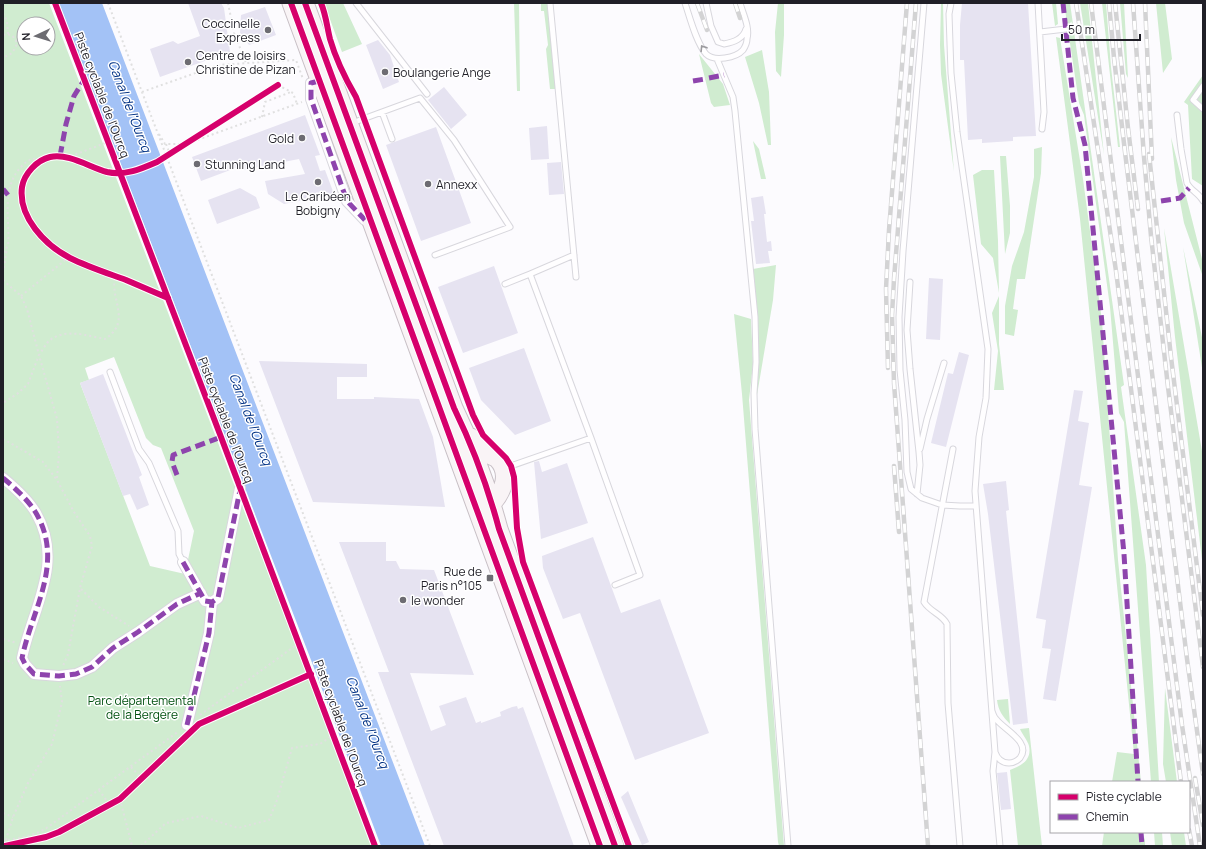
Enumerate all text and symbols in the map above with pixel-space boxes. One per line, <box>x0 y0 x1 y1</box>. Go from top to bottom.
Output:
place label: Coccinelle Express <box>202 15 260 46</box>
north arrow <box>16 16 56 56</box>
scale bar <box>1062 16 1140 42</box>
text: 50 m <box>1068 21 1095 38</box>
marker: Coccinelle Express <box>263 25 273 35</box>
street label: Piste cyclable de l'Ourcq <box>70 30 134 160</box>
text: N <box>18 32 33 41</box>
one-way arrow <box>700 45 708 52</box>
place label: Centre de loisirs Christine de Pizan <box>196 47 296 78</box>
water label: Canal de l'Ourcq <box>104 57 156 156</box>
marker: Centre de loisirs Christine de Pizan <box>183 57 193 67</box>
place label: Boulangerie Ange <box>393 64 491 81</box>
marker: Boulangerie Ange <box>380 67 390 77</box>
place label: Gold <box>269 130 294 147</box>
marker: Gold <box>297 133 307 143</box>
place label: Stunning Land <box>205 156 285 173</box>
marker: Stunning Land <box>192 159 202 169</box>
place label: Annexx <box>436 176 478 193</box>
marker: Le Caribéen Bobigny <box>313 177 323 187</box>
marker: Annexx <box>423 179 433 189</box>
place label: Le Caribéen Bobigny <box>285 188 351 219</box>
street label: Piste cyclable de l'Ourcq <box>194 355 258 485</box>
water label: Canal de l'Ourcq <box>225 370 277 469</box>
place label: Rue de Paris n°105 <box>421 563 482 594</box>
marker: Rue de Paris n°105 <box>485 573 495 583</box>
place label: le wonder <box>411 592 465 609</box>
marker: le wonder <box>398 595 408 605</box>
street label: Piste cyclable de l'Ourcq <box>310 657 372 789</box>
water label: Canal de l'Ourcq <box>342 673 394 772</box>
park label: Parc départemental de la Bergère <box>88 692 196 723</box>
legend <box>1050 781 1190 833</box>
text: Piste cyclable <box>1086 788 1162 805</box>
text: Chemin <box>1086 808 1129 825</box>

